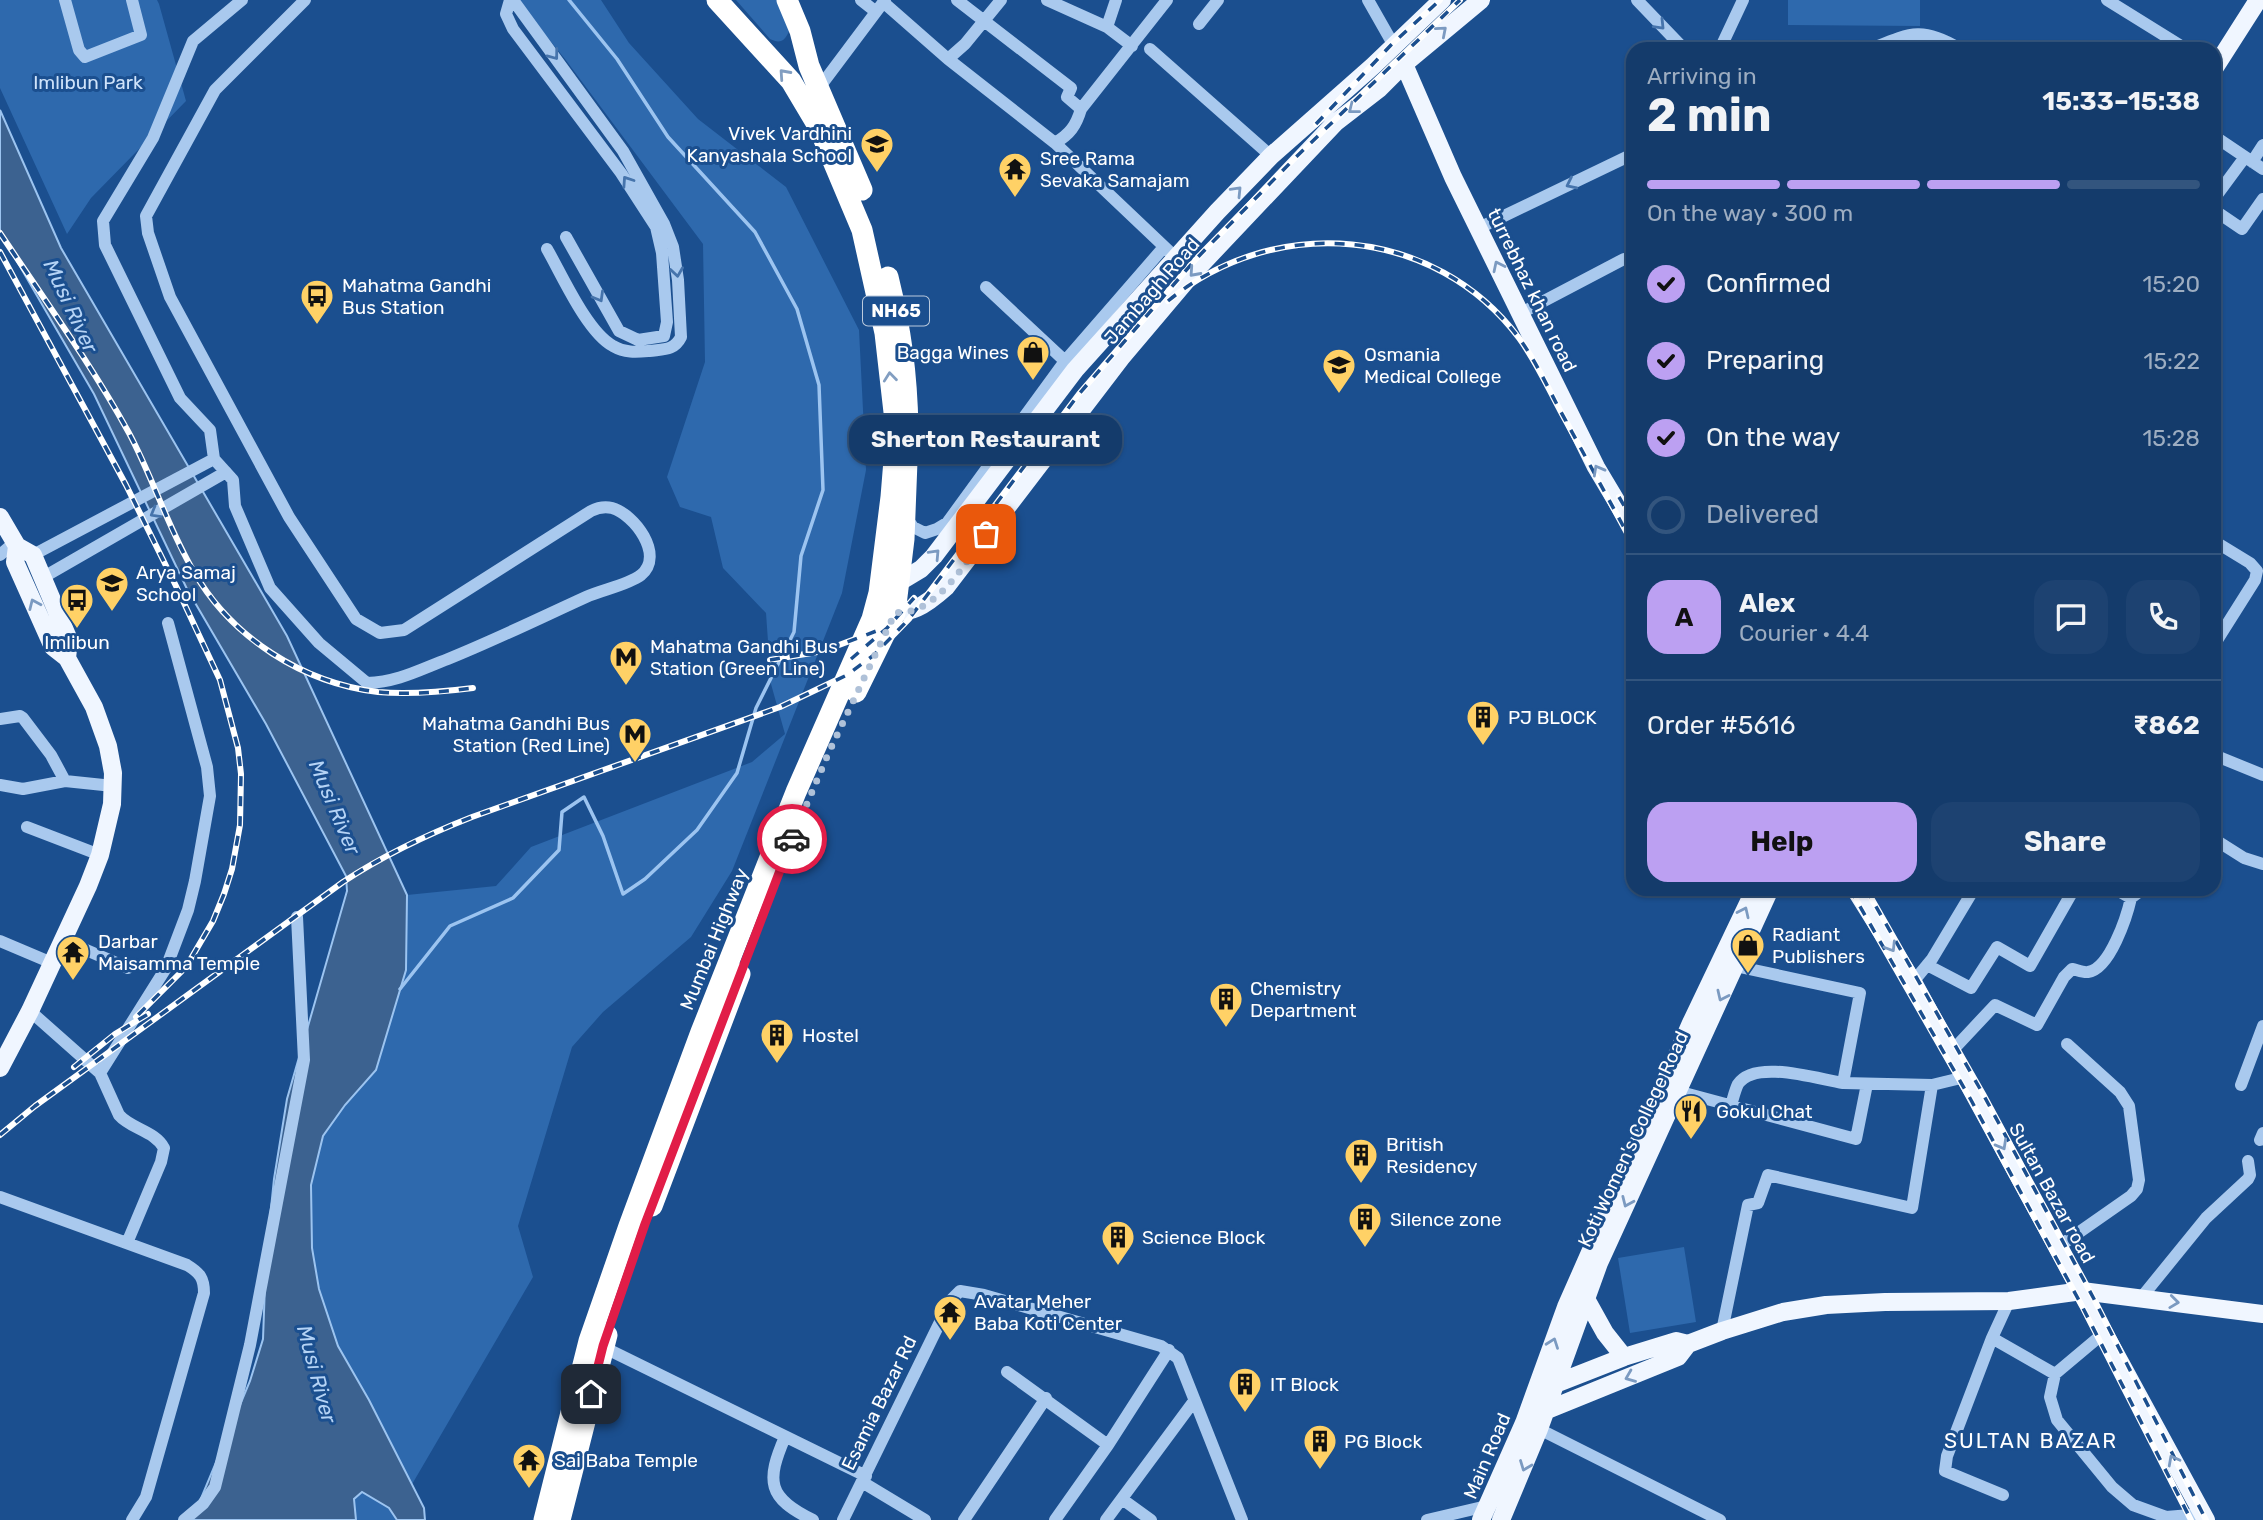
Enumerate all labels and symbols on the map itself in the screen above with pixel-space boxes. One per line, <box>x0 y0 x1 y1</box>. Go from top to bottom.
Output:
one-way arrow <box>1652 16 1665 29</box>
one-way arrow <box>1434 27 1447 39</box>
one-way arrow <box>546 47 559 59</box>
one-way arrow <box>780 69 792 82</box>
park label: Imlibun Park <box>33 71 143 94</box>
one-way arrow <box>1348 101 1360 114</box>
place label: Vivek Vardhini Kanyashala School <box>687 122 852 167</box>
school or university icon: Vivek Vardhini Kanyashala School <box>858 125 896 174</box>
place label: Sree Rama Sevaka Samajam <box>1040 147 1190 192</box>
temple icon: Sree Rama Sevaka Samajam <box>996 150 1034 199</box>
one-way arrow <box>1566 175 1578 189</box>
one-way arrow <box>622 176 635 189</box>
one-way arrow <box>1228 187 1241 200</box>
street label: turrebhaz khan road <box>1482 204 1582 376</box>
street label: Jambagh Road <box>1099 233 1205 349</box>
water label: Musi River <box>38 255 104 358</box>
one-way arrow <box>1492 261 1506 273</box>
one-way arrow <box>1190 264 1202 277</box>
one-way arrow <box>669 266 684 278</box>
place label: Mahatma Gandhi Bus Station <box>342 274 491 319</box>
bus stop icon: Mahatma Gandhi Bus Station <box>298 277 336 326</box>
one-way arrow <box>591 290 604 303</box>
road number: NH65 <box>863 296 929 326</box>
shop icon: Bagga Wines <box>1014 333 1052 382</box>
place label: Bagga Wines <box>897 341 1009 364</box>
place label: Osmania Medical College <box>1364 343 1501 388</box>
school or university icon: Osmania Medical College <box>1320 346 1358 395</box>
one-way arrow <box>883 371 898 382</box>
callout: Sherton Restaurant <box>850 415 1122 464</box>
one-way arrow <box>1593 465 1606 478</box>
pin <box>956 504 1016 564</box>
one-way arrow <box>150 505 163 518</box>
one-way arrow <box>926 549 939 562</box>
place label: Arya Samaj School <box>136 561 236 606</box>
school or university icon: Arya Samaj School <box>93 564 131 613</box>
bus stop icon: Imlibun <box>58 581 96 630</box>
one-way arrow <box>28 599 42 611</box>
place label: Imlibun <box>44 631 110 654</box>
place label: Mahatma Gandhi Bus Station (Green Line) <box>650 635 838 680</box>
metro station icon: Mahatma Gandhi Bus Station (Green Line) <box>607 638 645 687</box>
building icon: PJ BLOCK <box>1464 698 1502 747</box>
place label: PJ BLOCK <box>1508 706 1597 729</box>
place label: Mahatma Gandhi Bus Station (Red Line) <box>422 712 610 757</box>
metro station icon: Mahatma Gandhi Bus Station (Red Line) <box>616 715 654 764</box>
water label: Musi River <box>304 756 366 859</box>
courier <box>757 804 827 874</box>
street label: Mumbai Highway <box>675 865 753 1013</box>
one-way arrow <box>1736 906 1750 919</box>
place label: Radiant Publishers <box>1772 923 1865 968</box>
shop icon: Radiant Publishers <box>1729 926 1767 975</box>
place label: Darbar Maisamma Temple <box>98 930 260 975</box>
temple icon: Darbar Maisamma Temple <box>54 933 92 982</box>
one-way arrow <box>1883 939 1896 952</box>
place label: Chemistry Department <box>1250 977 1357 1022</box>
building icon: Chemistry Department <box>1207 980 1245 1029</box>
one-way arrow <box>1716 988 1730 1001</box>
building icon: Hostel <box>758 1016 796 1065</box>
place label: Hostel <box>802 1024 859 1047</box>
street label: Koti Women's College Road <box>1573 1027 1693 1251</box>
restaurant icon: Gokul Chat <box>1672 1092 1710 1141</box>
place label: Gokul Chat <box>1716 1100 1813 1123</box>
street label: Sultan Bazar road <box>2004 1119 2100 1267</box>
place label: British Residency <box>1386 1133 1477 1178</box>
building icon: British Residency <box>1342 1136 1380 1185</box>
one-way arrow <box>1994 1138 2007 1151</box>
one-way arrow <box>1621 1195 1635 1208</box>
building icon: Silence zone <box>1346 1200 1384 1249</box>
place label: Silence zone <box>1390 1208 1502 1231</box>
building icon: Science Block <box>1099 1218 1137 1267</box>
place label: Science Block <box>1142 1226 1266 1249</box>
place label: Avatar Meher Baba Koti Center <box>974 1290 1123 1335</box>
temple icon: Avatar Meher Baba Koti Center <box>931 1293 969 1342</box>
one-way arrow <box>2168 1295 2180 1310</box>
water label: Musi River <box>292 1322 342 1427</box>
street label: Esamia Bazar Rd <box>836 1332 922 1474</box>
one-way arrow <box>1544 1338 1558 1350</box>
pin <box>561 1364 621 1424</box>
building icon: IT Block <box>1226 1365 1264 1414</box>
one-way arrow <box>1625 1368 1637 1382</box>
place label: IT Block <box>1270 1373 1339 1396</box>
street label: Main Road <box>1459 1409 1515 1503</box>
building icon: PG Block <box>1301 1422 1339 1471</box>
district label: SULTAN BAZAR <box>1944 1428 2118 1453</box>
place label: PG Block <box>1344 1430 1422 1453</box>
temple icon: Sai Baba Temple <box>510 1441 548 1490</box>
place label: Sai Baba Temple <box>554 1449 698 1472</box>
one-way arrow <box>2168 1455 2182 1467</box>
one-way arrow <box>1519 1460 1533 1472</box>

